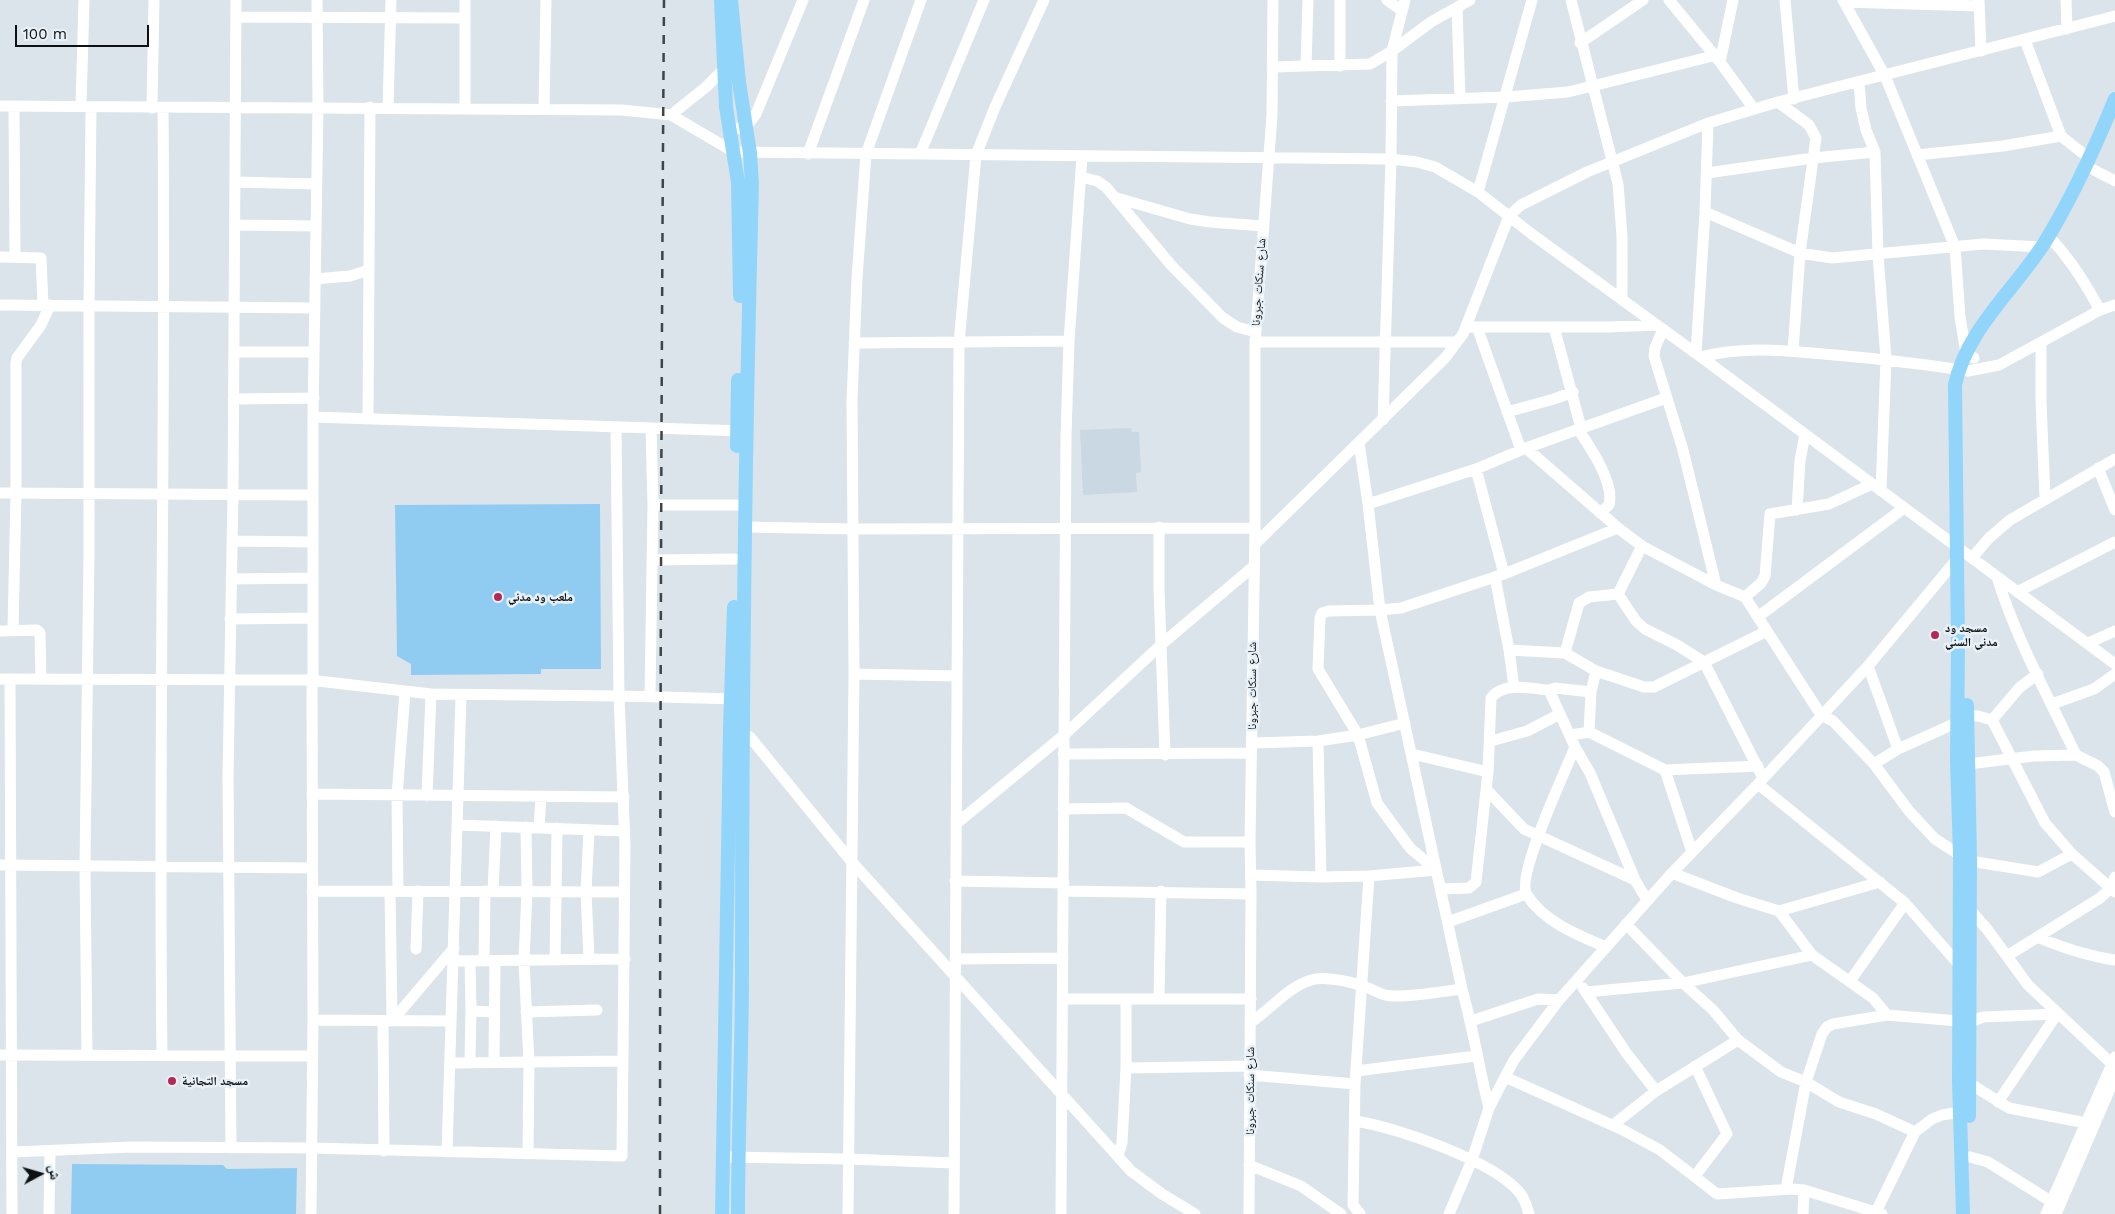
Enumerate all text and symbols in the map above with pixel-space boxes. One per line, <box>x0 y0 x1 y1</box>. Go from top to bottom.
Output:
scale bar <box>18 15 151 47</box>
text: 100 m <box>23 25 67 43</box>
street label: شارع سنكات جبرونا <box>1249 238 1269 326</box>
place label: ملعب ود مدني <box>508 590 573 604</box>
marker: ملعب ود مدني <box>492 591 504 603</box>
place label: مسجد ود مدني السني <box>1945 621 1998 649</box>
marker: مسجد ود مدني السني <box>1929 629 1941 641</box>
street label: شارع سنكات جبرونا <box>1245 642 1259 730</box>
street label: شارع سنكات جبرونا <box>1243 1047 1257 1135</box>
place label: مسجد التجانية <box>182 1074 248 1088</box>
marker: مسجد التجانية <box>166 1075 178 1087</box>
north arrow <box>15 1149 65 1199</box>
text: ش <box>46 1164 64 1181</box>

